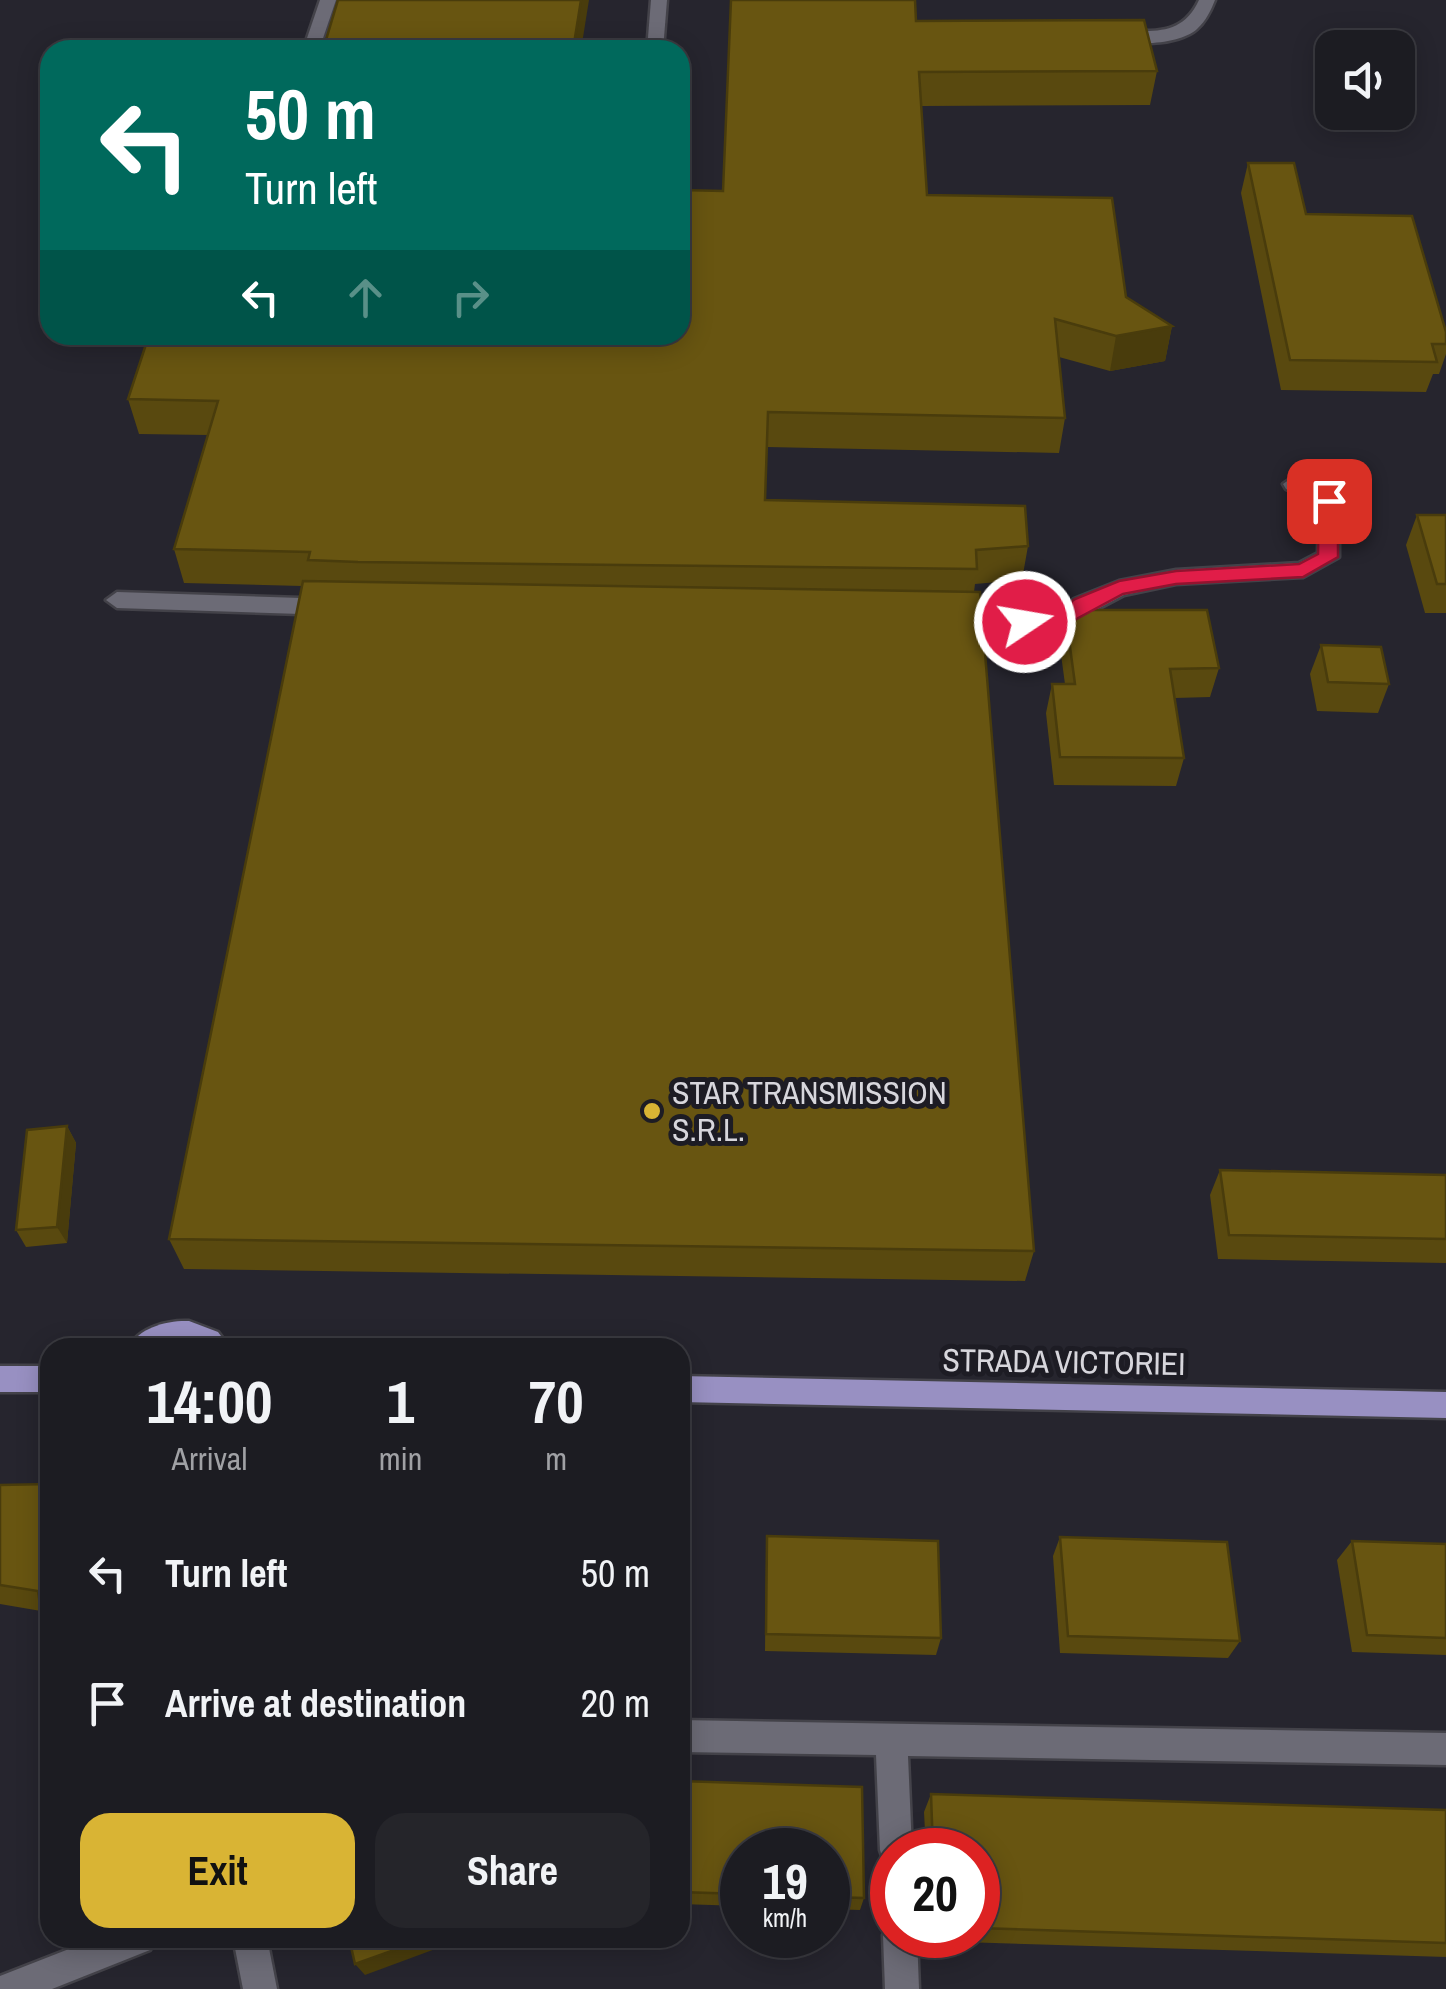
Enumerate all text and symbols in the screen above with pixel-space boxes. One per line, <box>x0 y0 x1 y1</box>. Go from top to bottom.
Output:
map controls <box>1315 30 1415 130</box>
button: sound <box>1315 30 1415 130</box>
text: 50 m <box>245 67 376 161</box>
icon: left <box>80 80 210 210</box>
text: Turn left <box>245 157 377 218</box>
icon: left <box>233 270 288 325</box>
icon: ahead <box>338 270 393 325</box>
icon: right <box>443 270 498 325</box>
pin <box>1287 459 1372 544</box>
icon: arrive <box>1302 474 1357 529</box>
position arrow <box>973 570 1077 674</box>
place label: STAR TRANSMISSION S.R.L. <box>672 1071 947 1151</box>
marker: STAR TRANSMISSION S.R.L. <box>641 1100 663 1122</box>
street label: STRADA VICTORIEI <box>942 1338 1186 1385</box>
text: 14:00 <box>146 1361 272 1442</box>
text: 1 <box>387 1361 414 1442</box>
text: 70 <box>529 1361 584 1442</box>
text: Arrival <box>171 1437 247 1480</box>
text: min <box>379 1437 422 1480</box>
text: m <box>545 1437 567 1480</box>
icon: left <box>80 1546 135 1601</box>
text: Turn left <box>165 1548 287 1599</box>
text: 50 m <box>581 1548 650 1599</box>
icon: arrive <box>80 1676 135 1731</box>
text: Arrive at destination <box>165 1678 466 1729</box>
text: 20 m <box>581 1678 650 1729</box>
button: Exit <box>80 1813 355 1928</box>
button: Share <box>375 1813 650 1928</box>
speed limit sign: 20 <box>870 1828 1000 1958</box>
text: 19 <box>762 1847 808 1915</box>
text: km/h <box>763 1901 807 1935</box>

